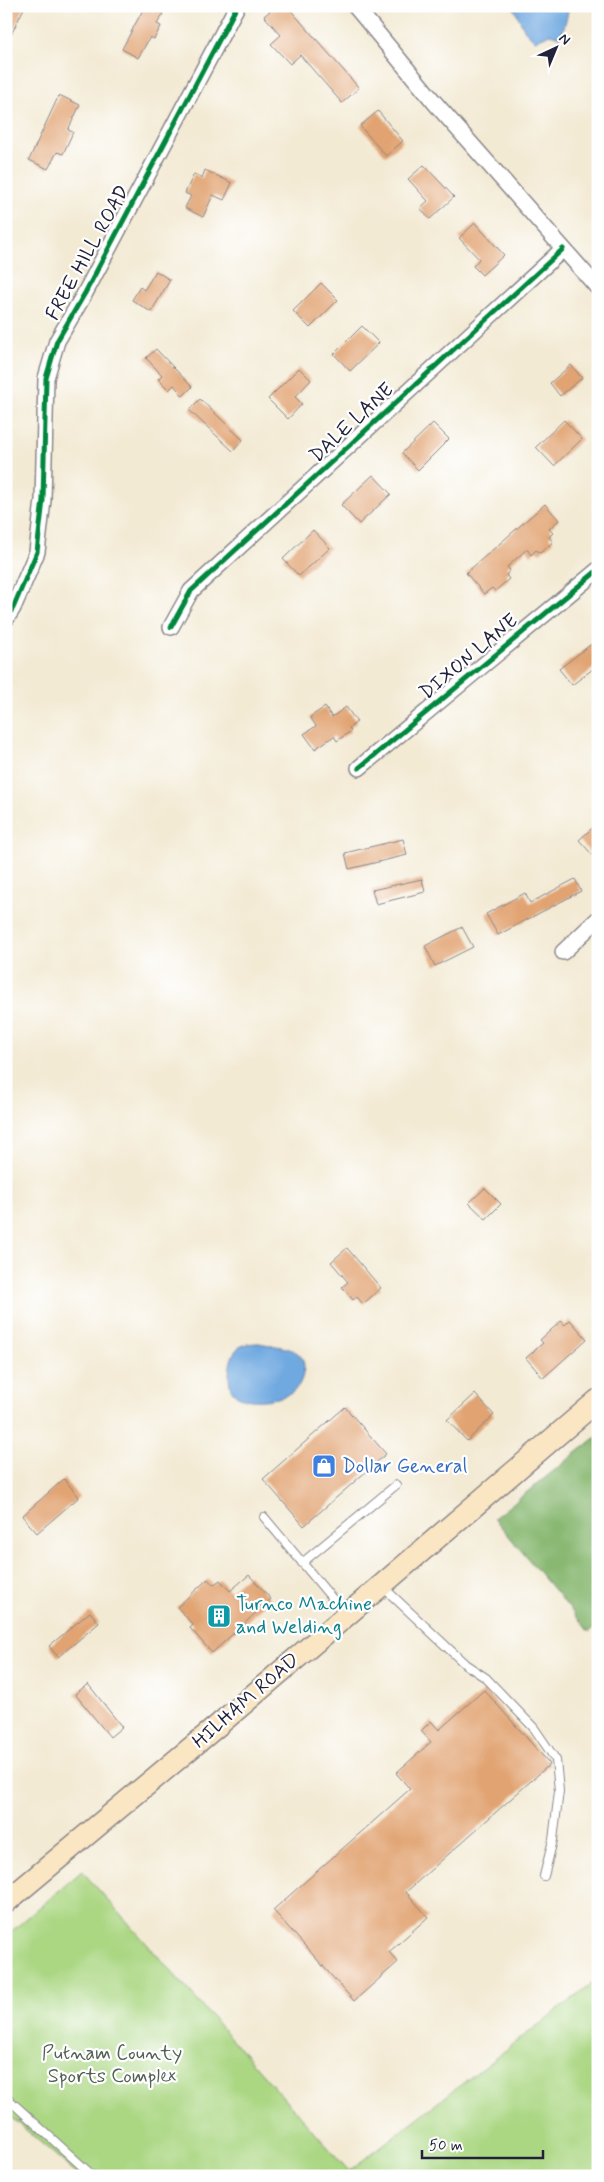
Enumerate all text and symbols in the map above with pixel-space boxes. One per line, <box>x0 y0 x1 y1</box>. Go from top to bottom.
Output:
north arrow <box>532 22 582 72</box>
text: N <box>555 30 574 49</box>
street label: FREE HILL ROAD <box>40 181 136 325</box>
street label: DALE LANE <box>304 377 400 469</box>
street label: DIXON LANE <box>414 608 524 706</box>
shop icon: Dollar General <box>311 1453 337 1479</box>
place label: Dollar General <box>342 1453 468 1480</box>
place label: Turnco Machine and Welding <box>236 1591 372 1641</box>
building icon: Turnco Machine and Welding <box>206 1603 232 1629</box>
street label: HILHAM ROAD <box>187 1647 305 1755</box>
park label: Putnam County Sports Complex <box>42 2040 182 2090</box>
scale bar <box>422 2127 543 2159</box>
text: 50 m <box>429 2136 463 2156</box>

